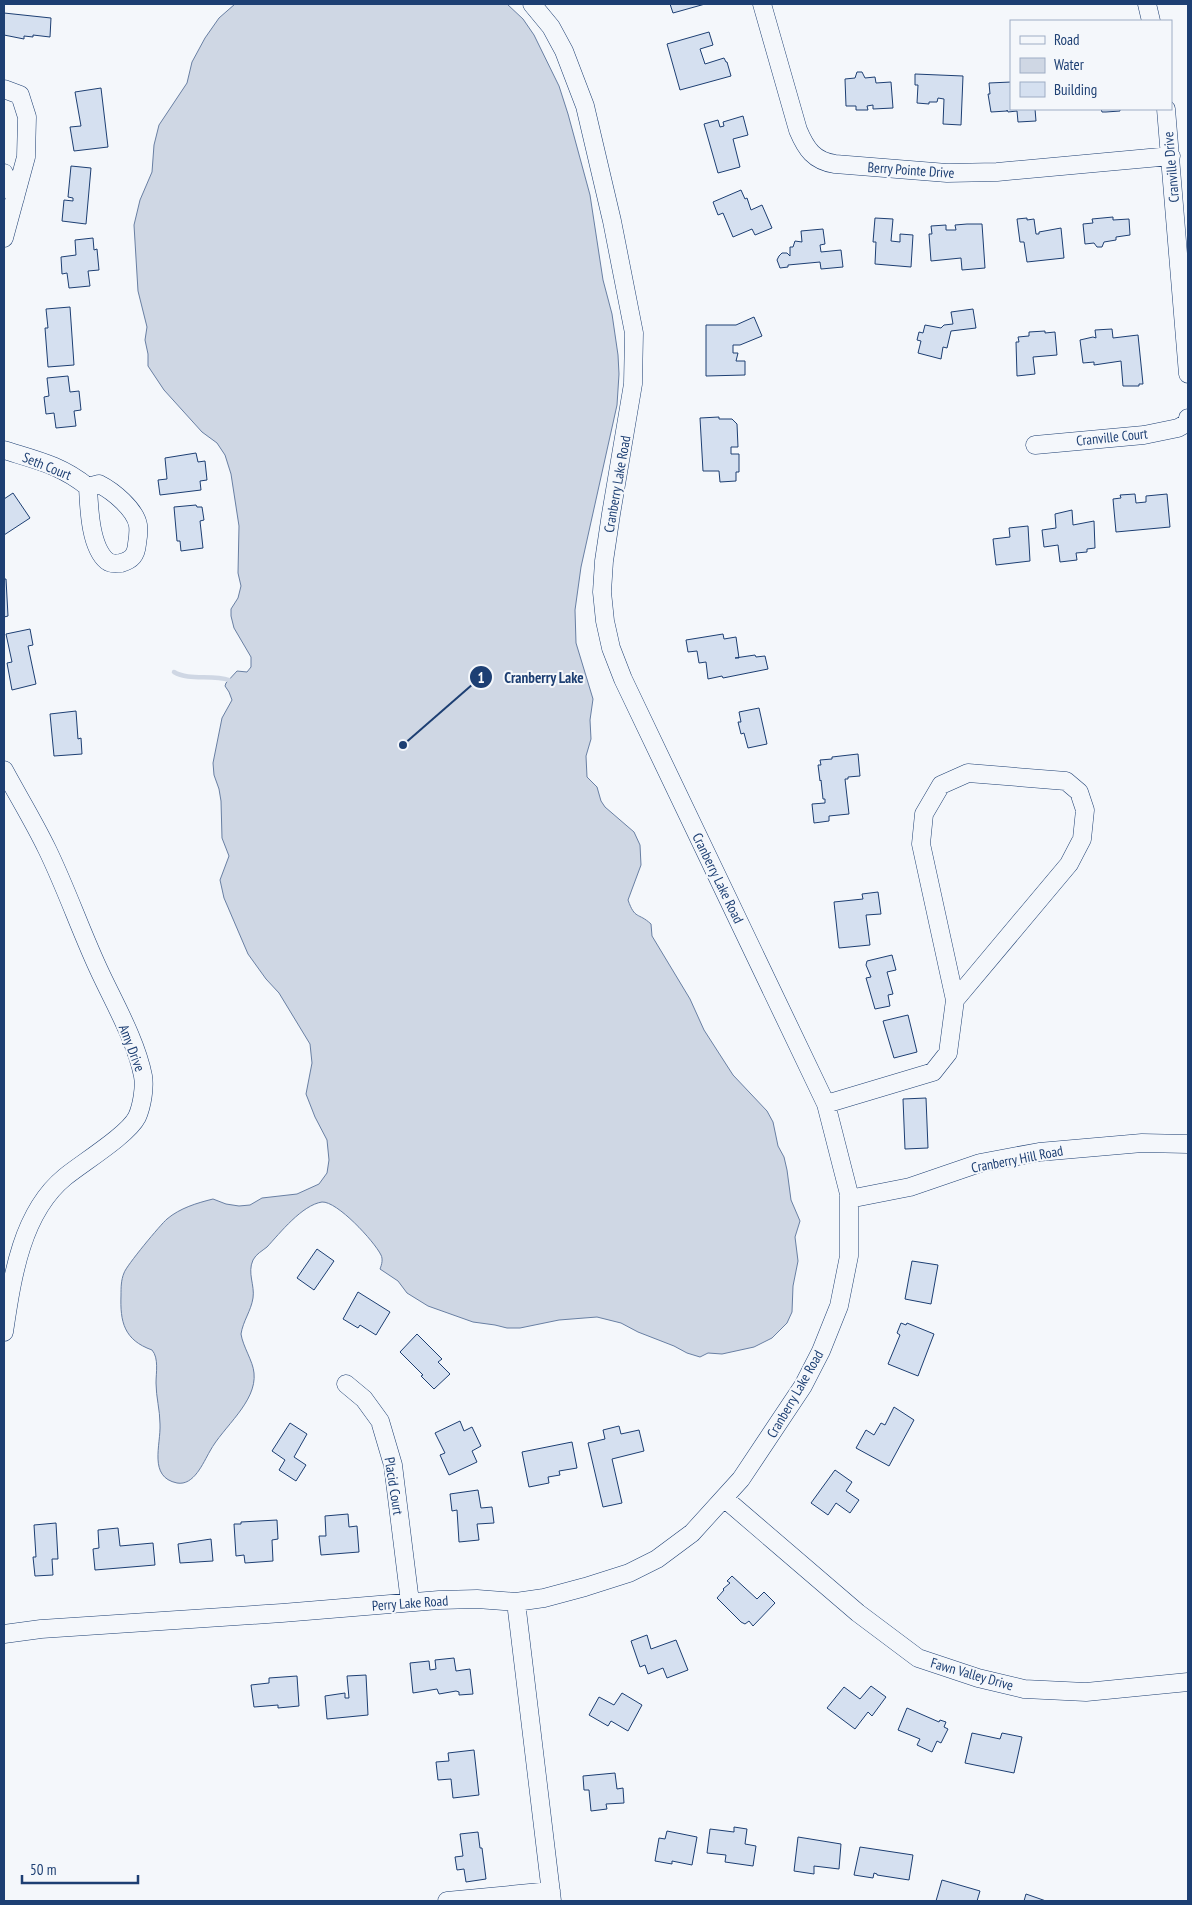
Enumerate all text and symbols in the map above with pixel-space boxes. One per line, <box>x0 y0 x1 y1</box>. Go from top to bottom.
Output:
legend <box>1010 20 1172 110</box>
text: Road <box>1054 30 1080 49</box>
text: Water <box>1054 55 1085 74</box>
text: Building <box>1054 80 1097 99</box>
street label: Cranville Drive <box>1159 131 1183 203</box>
street label: Berry Pointe Drive <box>867 158 955 182</box>
street label: Cranville Court <box>1075 424 1149 450</box>
street label: Cranberry Lake Road <box>600 434 634 534</box>
street label: Seth Court <box>20 448 74 484</box>
callout: Cranberry Lake <box>469 662 594 692</box>
text: 1 <box>477 668 485 687</box>
text: Cranberry Lake <box>504 668 584 687</box>
street label: Cranberry Lake Road <box>688 830 748 926</box>
street label: Amy Drive <box>115 1022 149 1074</box>
street label: Cranberry Hill Road <box>970 1141 1064 1177</box>
street label: Cranberry Lake Road <box>763 1347 827 1441</box>
street label: Placid Court <box>381 1456 407 1516</box>
street label: Perry Lake Road <box>371 1591 449 1615</box>
street label: Fawn Valley Drive <box>929 1654 1016 1694</box>
scale bar <box>22 1852 139 1884</box>
text: 50 m <box>30 1860 56 1879</box>

